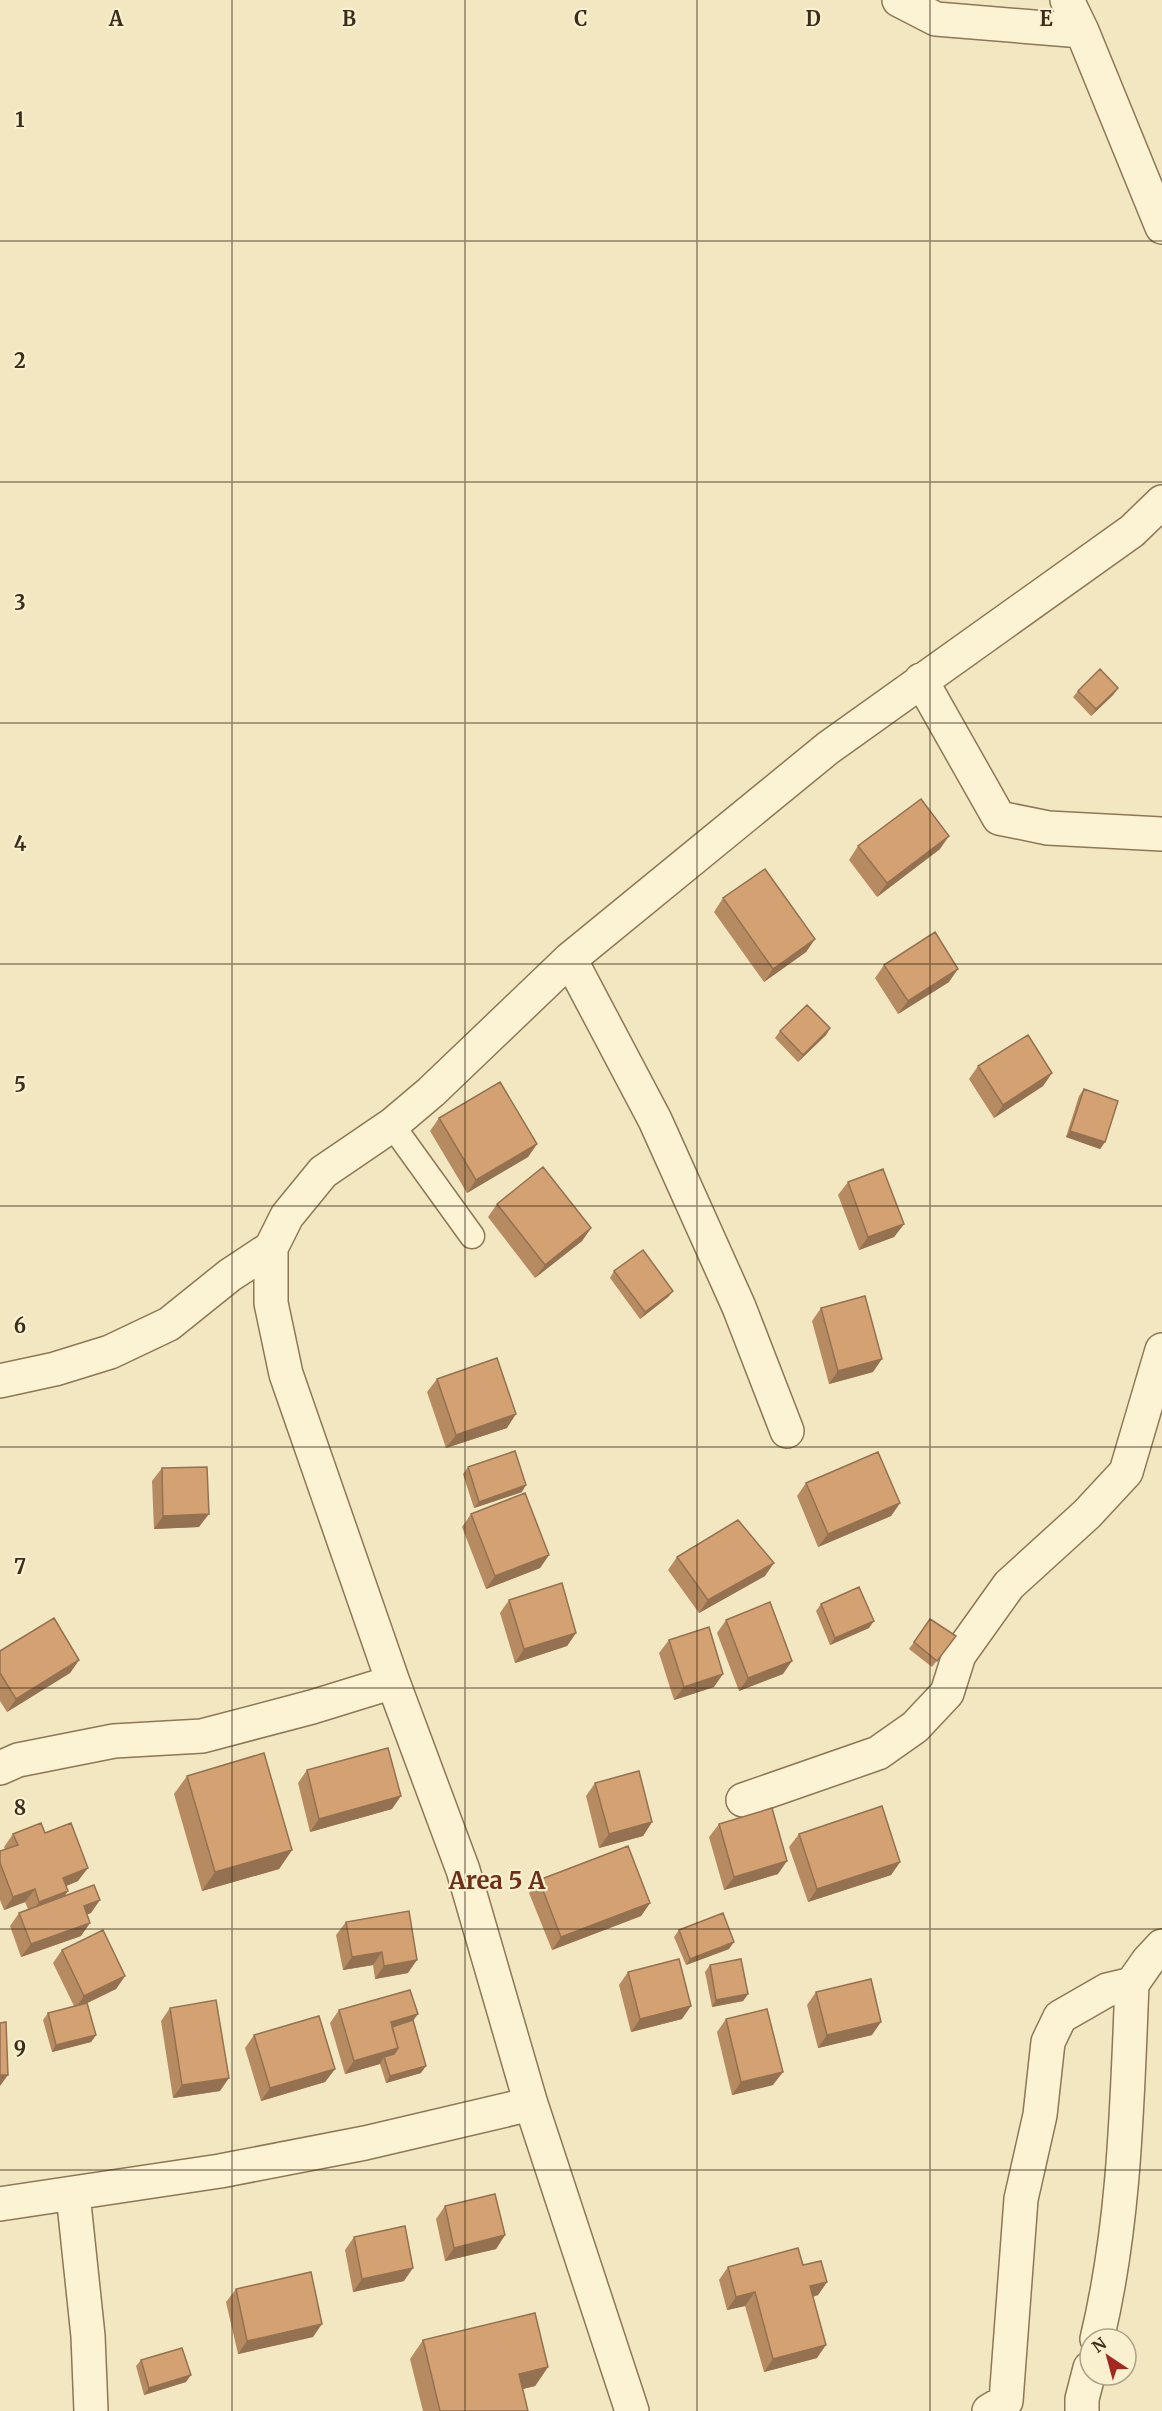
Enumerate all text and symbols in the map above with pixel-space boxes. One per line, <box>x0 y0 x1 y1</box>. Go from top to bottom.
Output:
text: A <box>108 6 124 31</box>
text: B <box>342 6 356 31</box>
text: C <box>574 6 588 31</box>
text: D <box>805 6 821 31</box>
text: E <box>1039 6 1053 31</box>
text: 1 <box>15 107 25 132</box>
text: 2 <box>14 348 26 373</box>
text: 3 <box>14 590 26 615</box>
text: 4 <box>14 831 27 856</box>
text: 5 <box>14 1072 26 1097</box>
text: 6 <box>14 1313 26 1338</box>
text: 7 <box>14 1554 26 1579</box>
text: 8 <box>14 1795 26 1820</box>
district label: Area 5 A <box>448 1865 546 1896</box>
text: 9 <box>14 2036 26 2061</box>
north arrow <box>1078 2327 1138 2387</box>
text: N <box>1088 2333 1110 2357</box>

